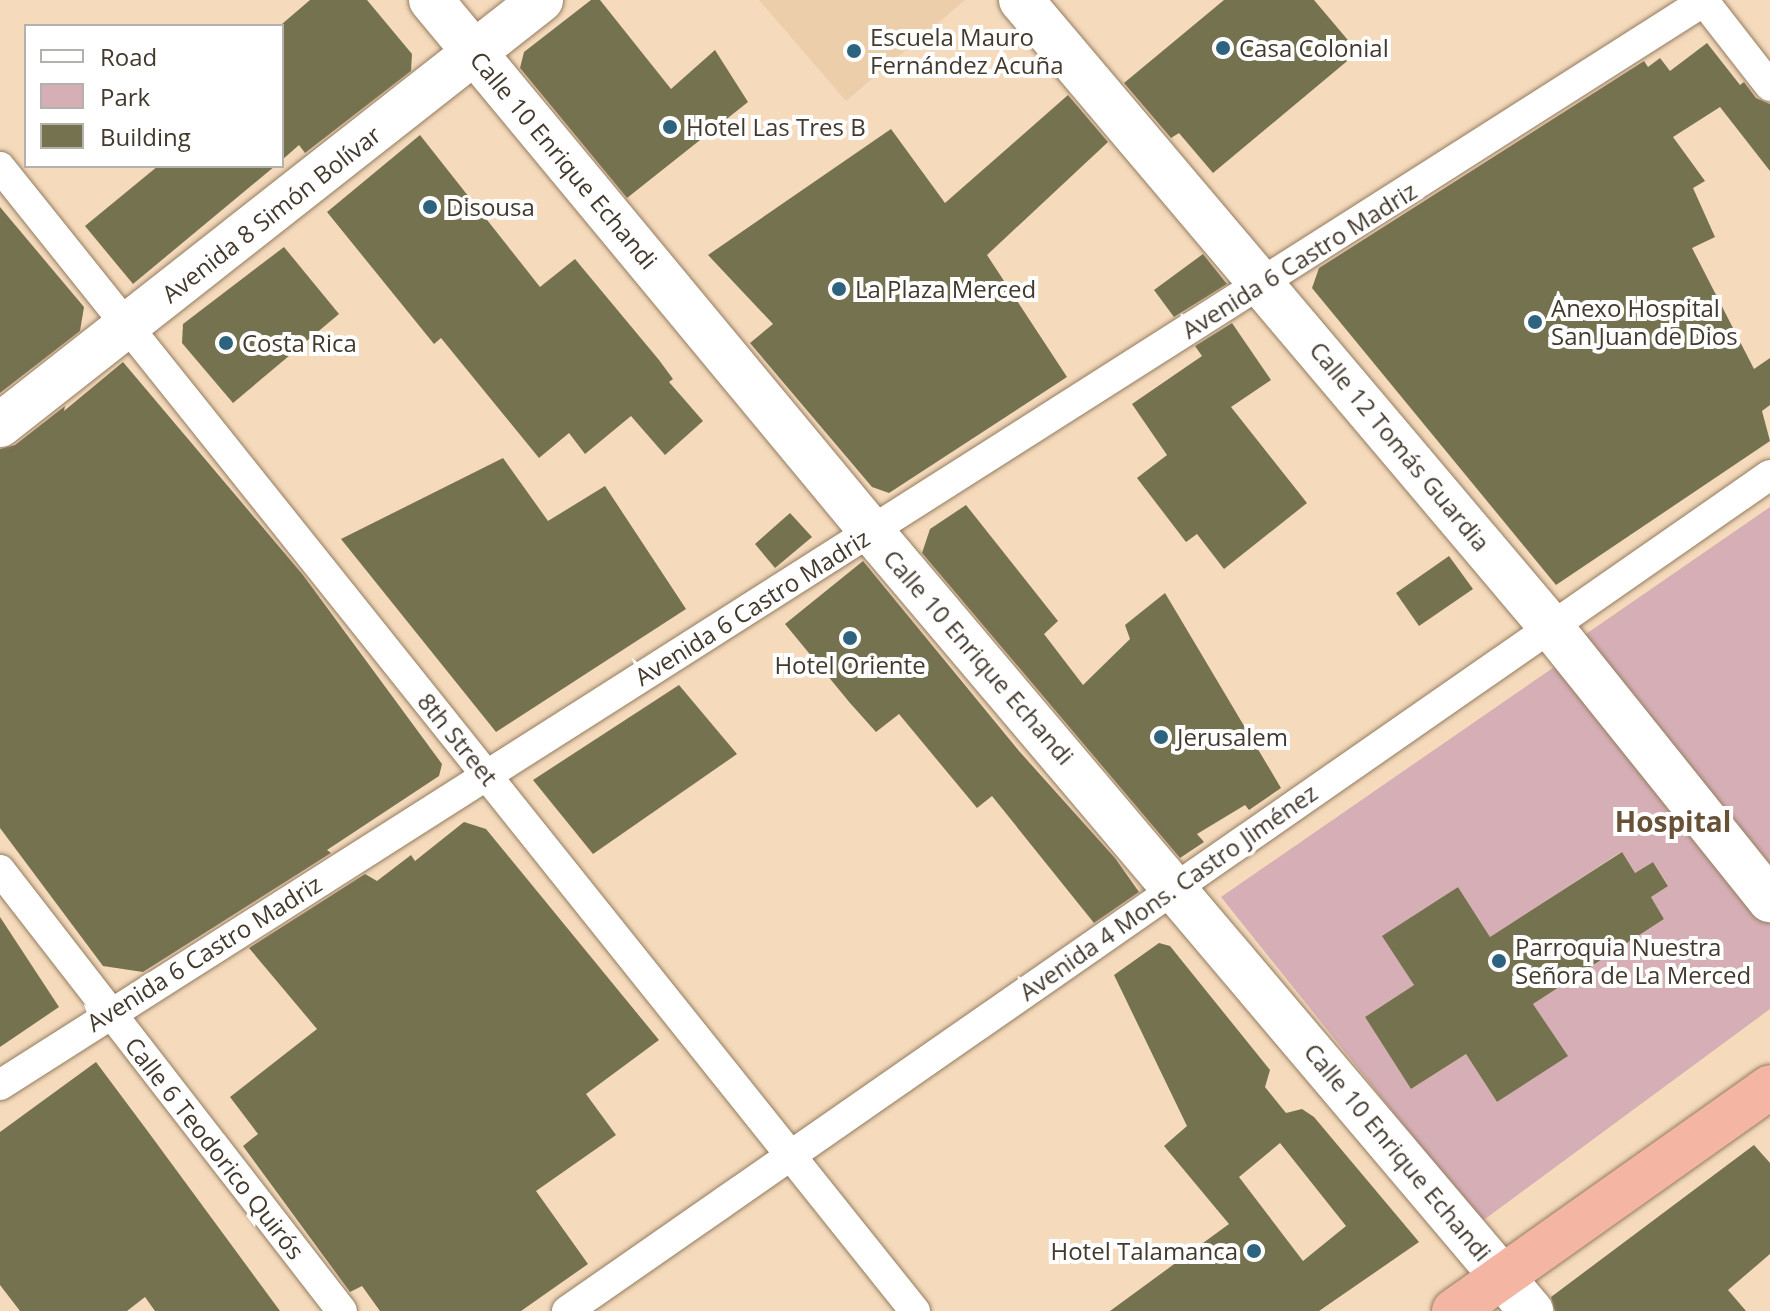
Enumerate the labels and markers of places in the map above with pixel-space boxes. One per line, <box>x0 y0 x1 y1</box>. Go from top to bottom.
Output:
place label: Escuela Mauro Fernández Acuña <box>870 23 1064 79</box>
place label: Casa Colonial <box>1239 34 1389 62</box>
marker: Casa Colonial <box>1214 39 1232 57</box>
marker: Escuela Mauro Fernández Acuña <box>845 42 863 60</box>
place label: Hotel Las Tres B <box>686 113 866 141</box>
marker: Hotel Las Tres B <box>661 118 679 136</box>
place label: Disousa <box>446 193 535 221</box>
marker: Disousa <box>421 198 439 216</box>
place label: La Plaza Merced <box>855 275 1036 303</box>
marker: La Plaza Merced <box>830 280 848 298</box>
place label: Anexo Hospital San Juan de Dios <box>1551 294 1738 350</box>
marker: Anexo Hospital San Juan de Dios <box>1526 313 1544 331</box>
place label: Costa Rica <box>242 329 357 357</box>
marker: Costa Rica <box>217 334 235 352</box>
marker: Hotel Oriente <box>841 629 859 647</box>
place label: Hotel Oriente <box>774 651 926 679</box>
place label: Jerusalem <box>1177 723 1288 751</box>
marker: Jerusalem <box>1152 728 1170 746</box>
place label: Parroquia Nuestra Señora de La Merced <box>1515 933 1751 989</box>
marker: Parroquia Nuestra Señora de La Merced <box>1490 952 1508 970</box>
place label: Hotel Talamanca <box>1050 1237 1238 1265</box>
marker: Hotel Talamanca <box>1245 1242 1263 1260</box>

